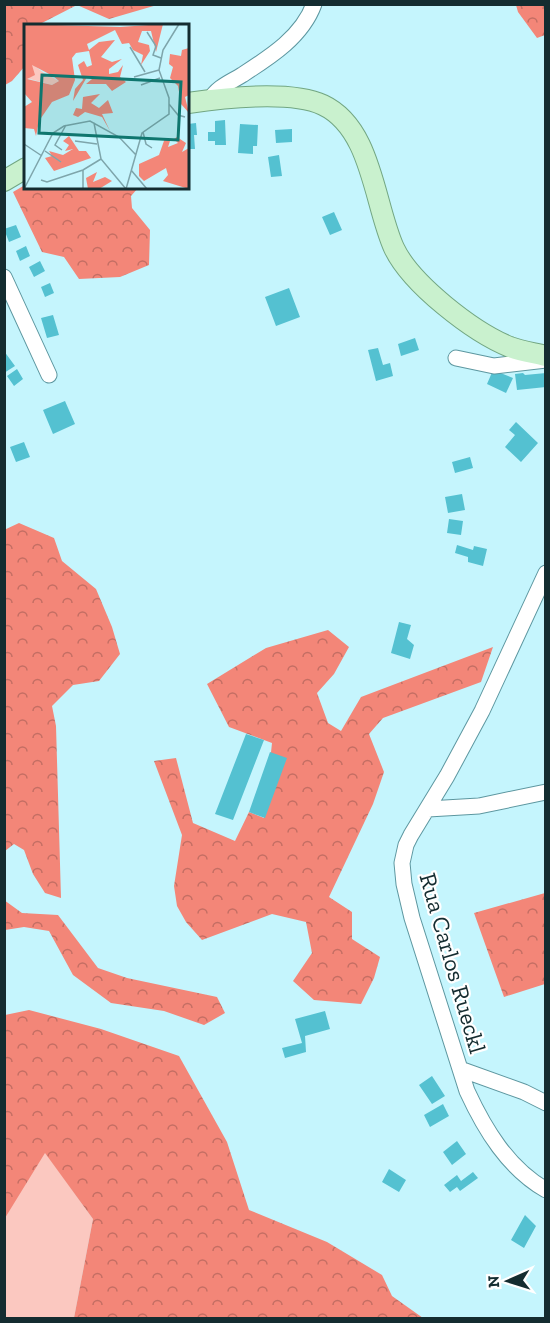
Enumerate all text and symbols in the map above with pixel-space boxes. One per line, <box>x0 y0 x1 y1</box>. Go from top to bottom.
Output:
inset map <box>24 24 189 189</box>
street label: Rua Carlos Rueckl <box>413 869 493 1057</box>
north arrow <box>478 1251 538 1311</box>
text: N <box>484 1275 503 1288</box>

